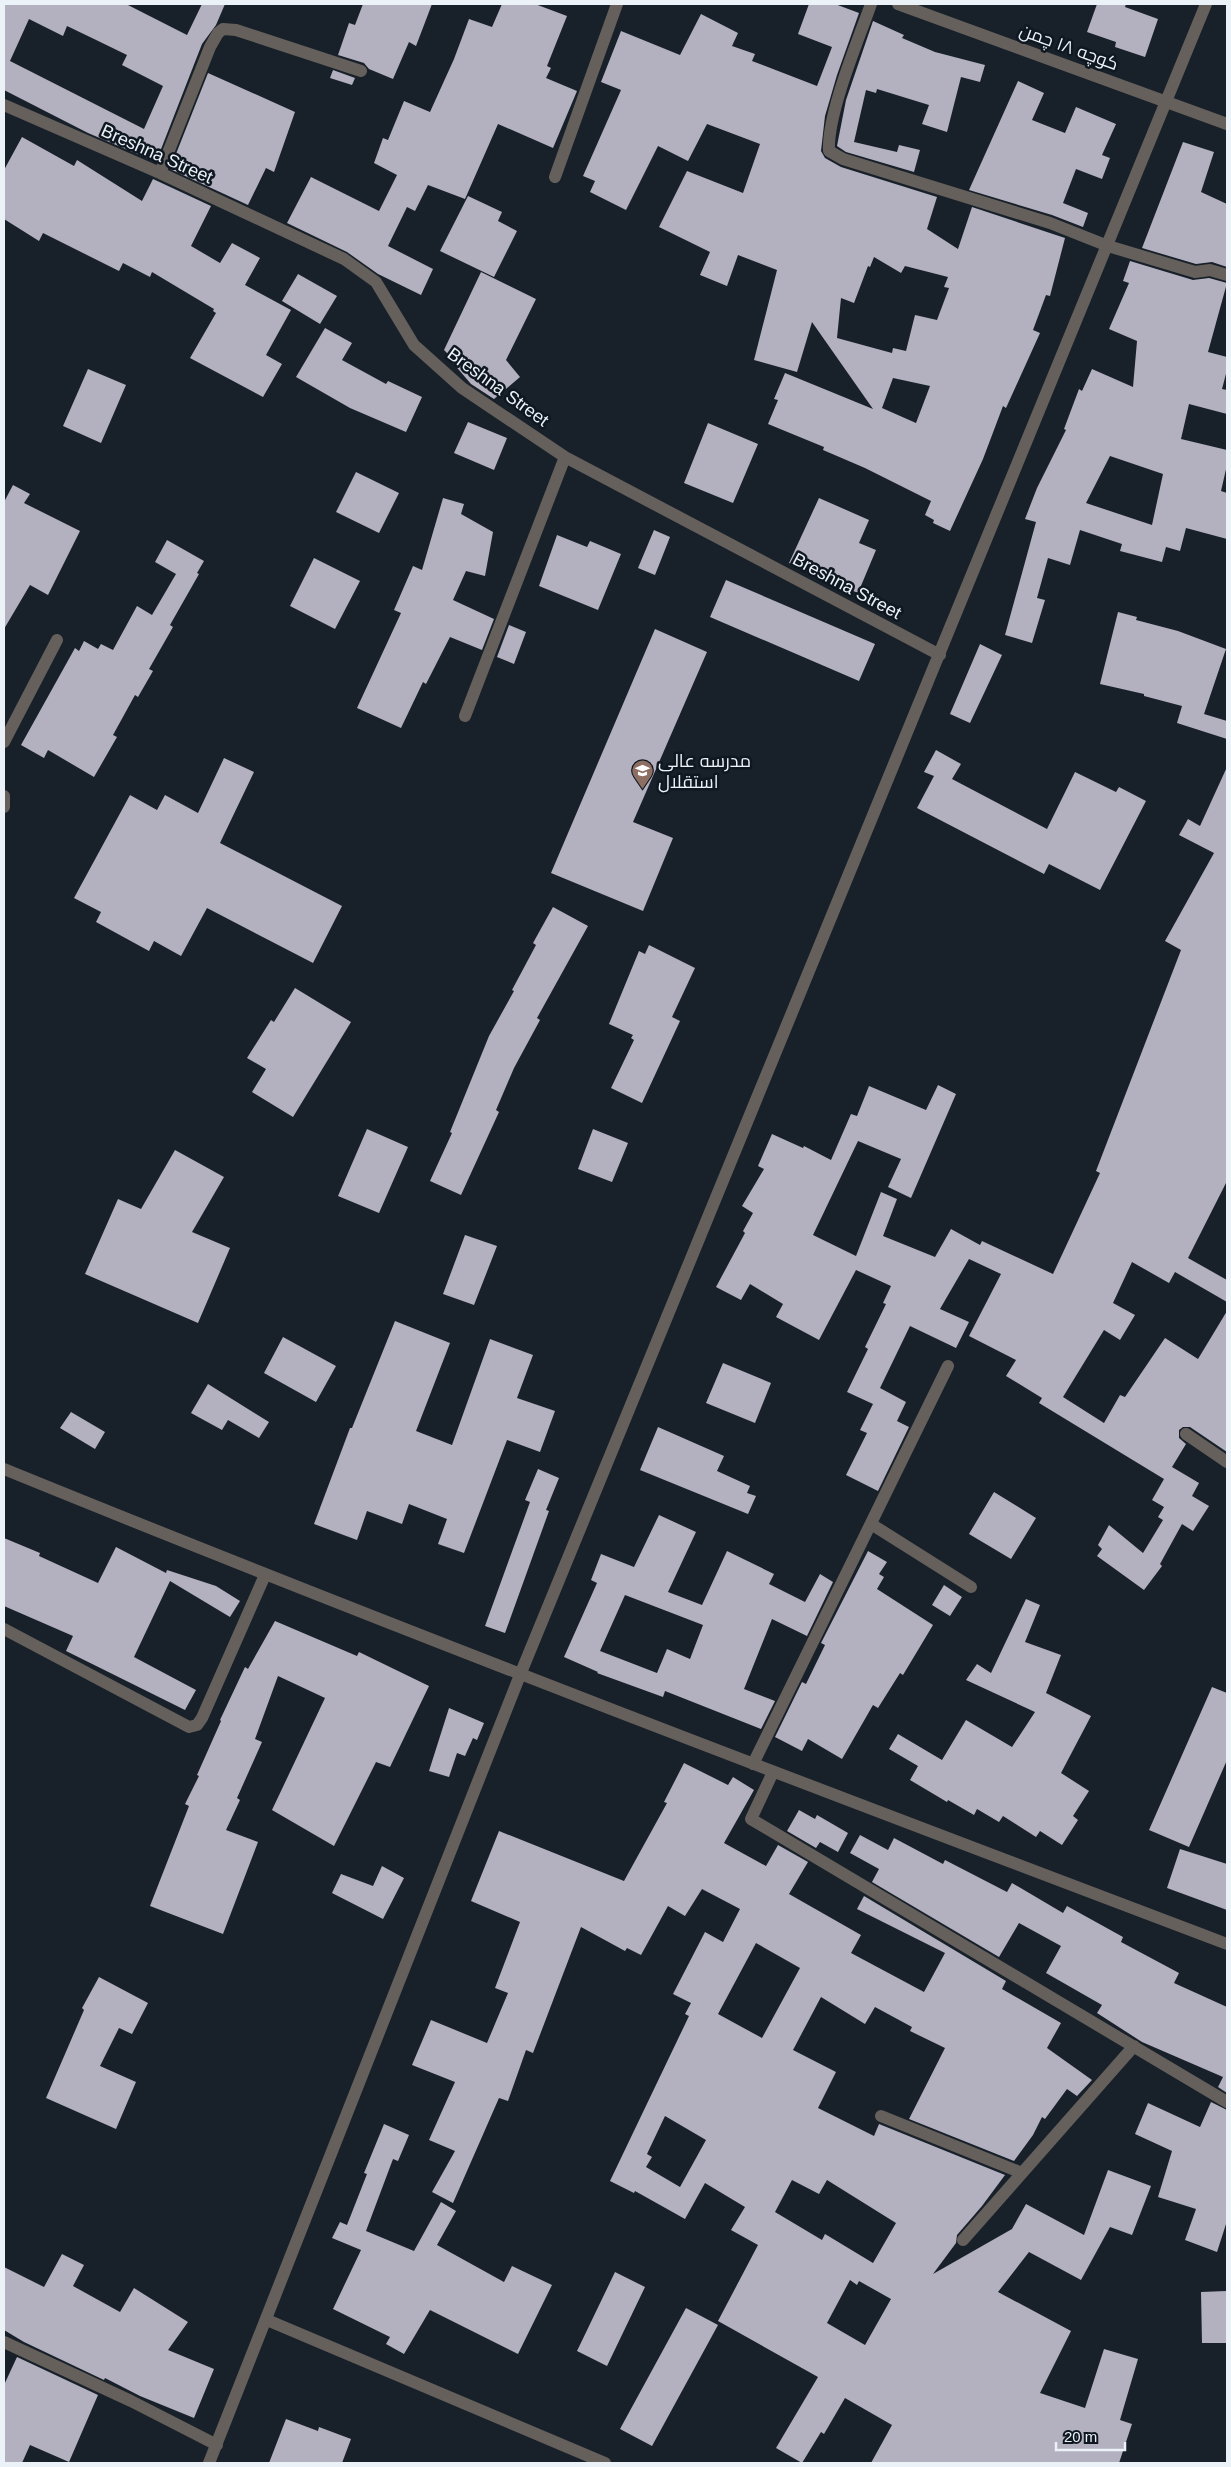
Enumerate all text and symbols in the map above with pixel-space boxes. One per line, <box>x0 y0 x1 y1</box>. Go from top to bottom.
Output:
street label: كوچه ١٨ چمن <box>1016 20 1121 76</box>
street label: Breshna Street <box>98 120 216 188</box>
street label: Breshna Street <box>444 344 552 430</box>
street label: Breshna Street <box>789 549 905 623</box>
place label: مدرسه عالی استقلال <box>658 751 751 793</box>
school or university icon: مدرسه عالی استقلال <box>630 759 654 790</box>
scale bar <box>1056 2420 1125 2452</box>
text: 20 m <box>1064 2428 1097 2445</box>

